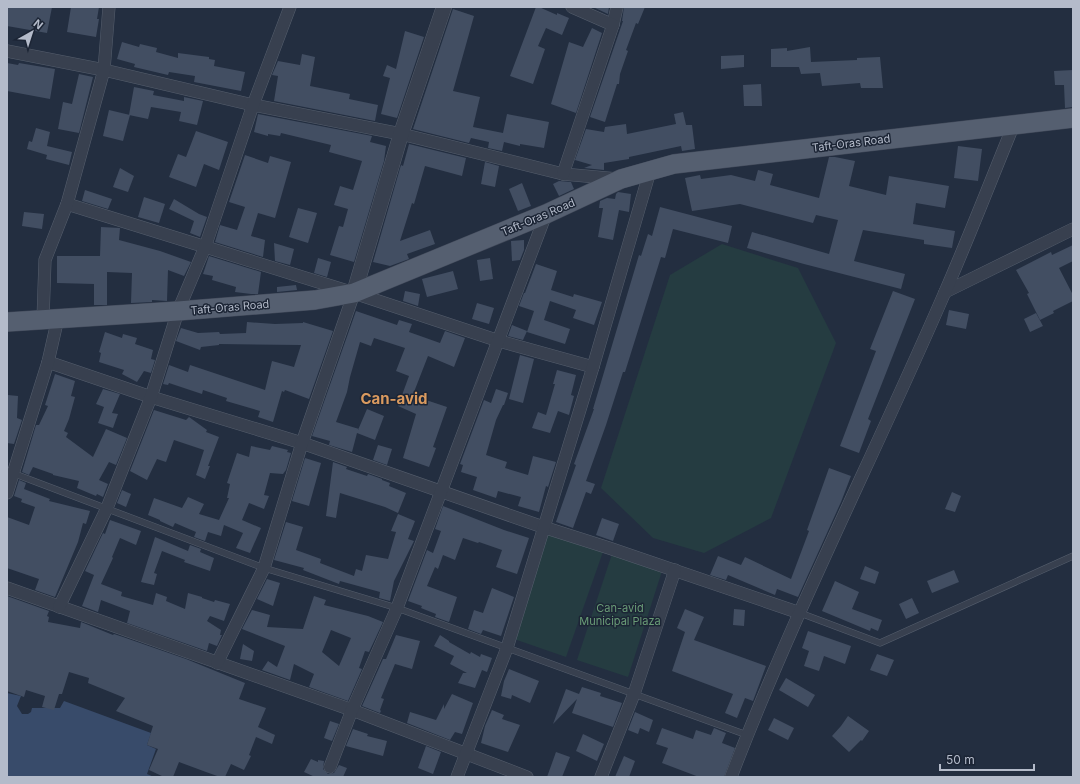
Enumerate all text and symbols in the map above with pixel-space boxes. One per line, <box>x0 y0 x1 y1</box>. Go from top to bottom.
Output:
north arrow <box>12 12 52 52</box>
text: N <box>31 16 46 32</box>
street label: Taft-Oras Road <box>811 131 891 155</box>
street label: Taft-Oras Road <box>499 195 577 239</box>
street label: Taft-Oras Road <box>190 297 270 317</box>
district label: Can-avid <box>360 389 428 408</box>
park label: Can-avid Municipal Plaza <box>579 601 661 628</box>
scale bar <box>940 746 1034 772</box>
text: 50 m <box>946 752 975 767</box>

